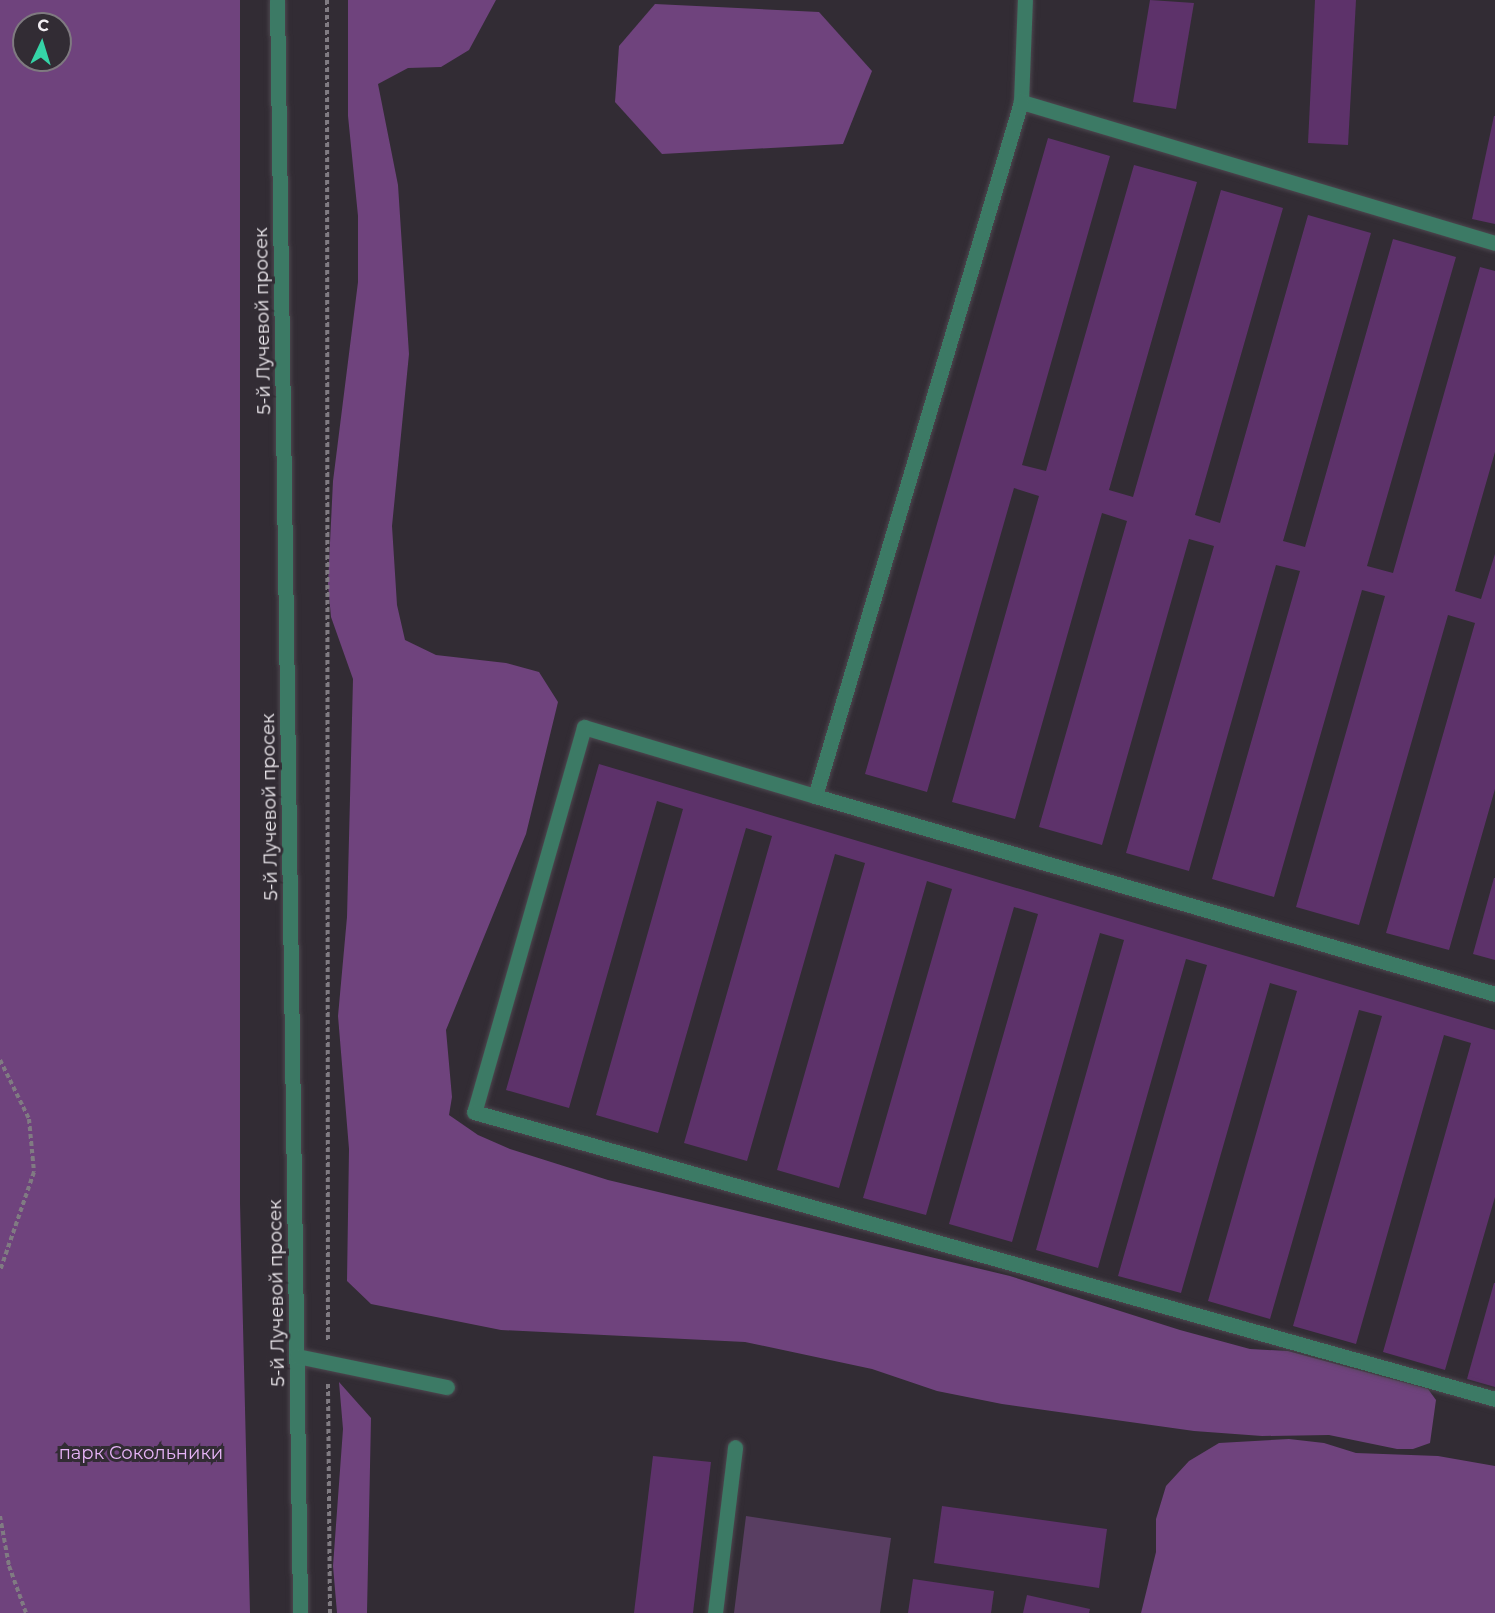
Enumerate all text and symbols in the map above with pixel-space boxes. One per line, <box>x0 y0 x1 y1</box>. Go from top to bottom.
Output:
north arrow <box>12 12 72 72</box>
text: С <box>37 16 50 35</box>
street label: 5-й Лучевой просек <box>251 227 275 415</box>
street label: 5-й Лучевой просек <box>258 713 282 901</box>
street label: 5-й Лучевой просек <box>265 1199 289 1387</box>
park label: парк Сокольники <box>59 1442 223 1464</box>

